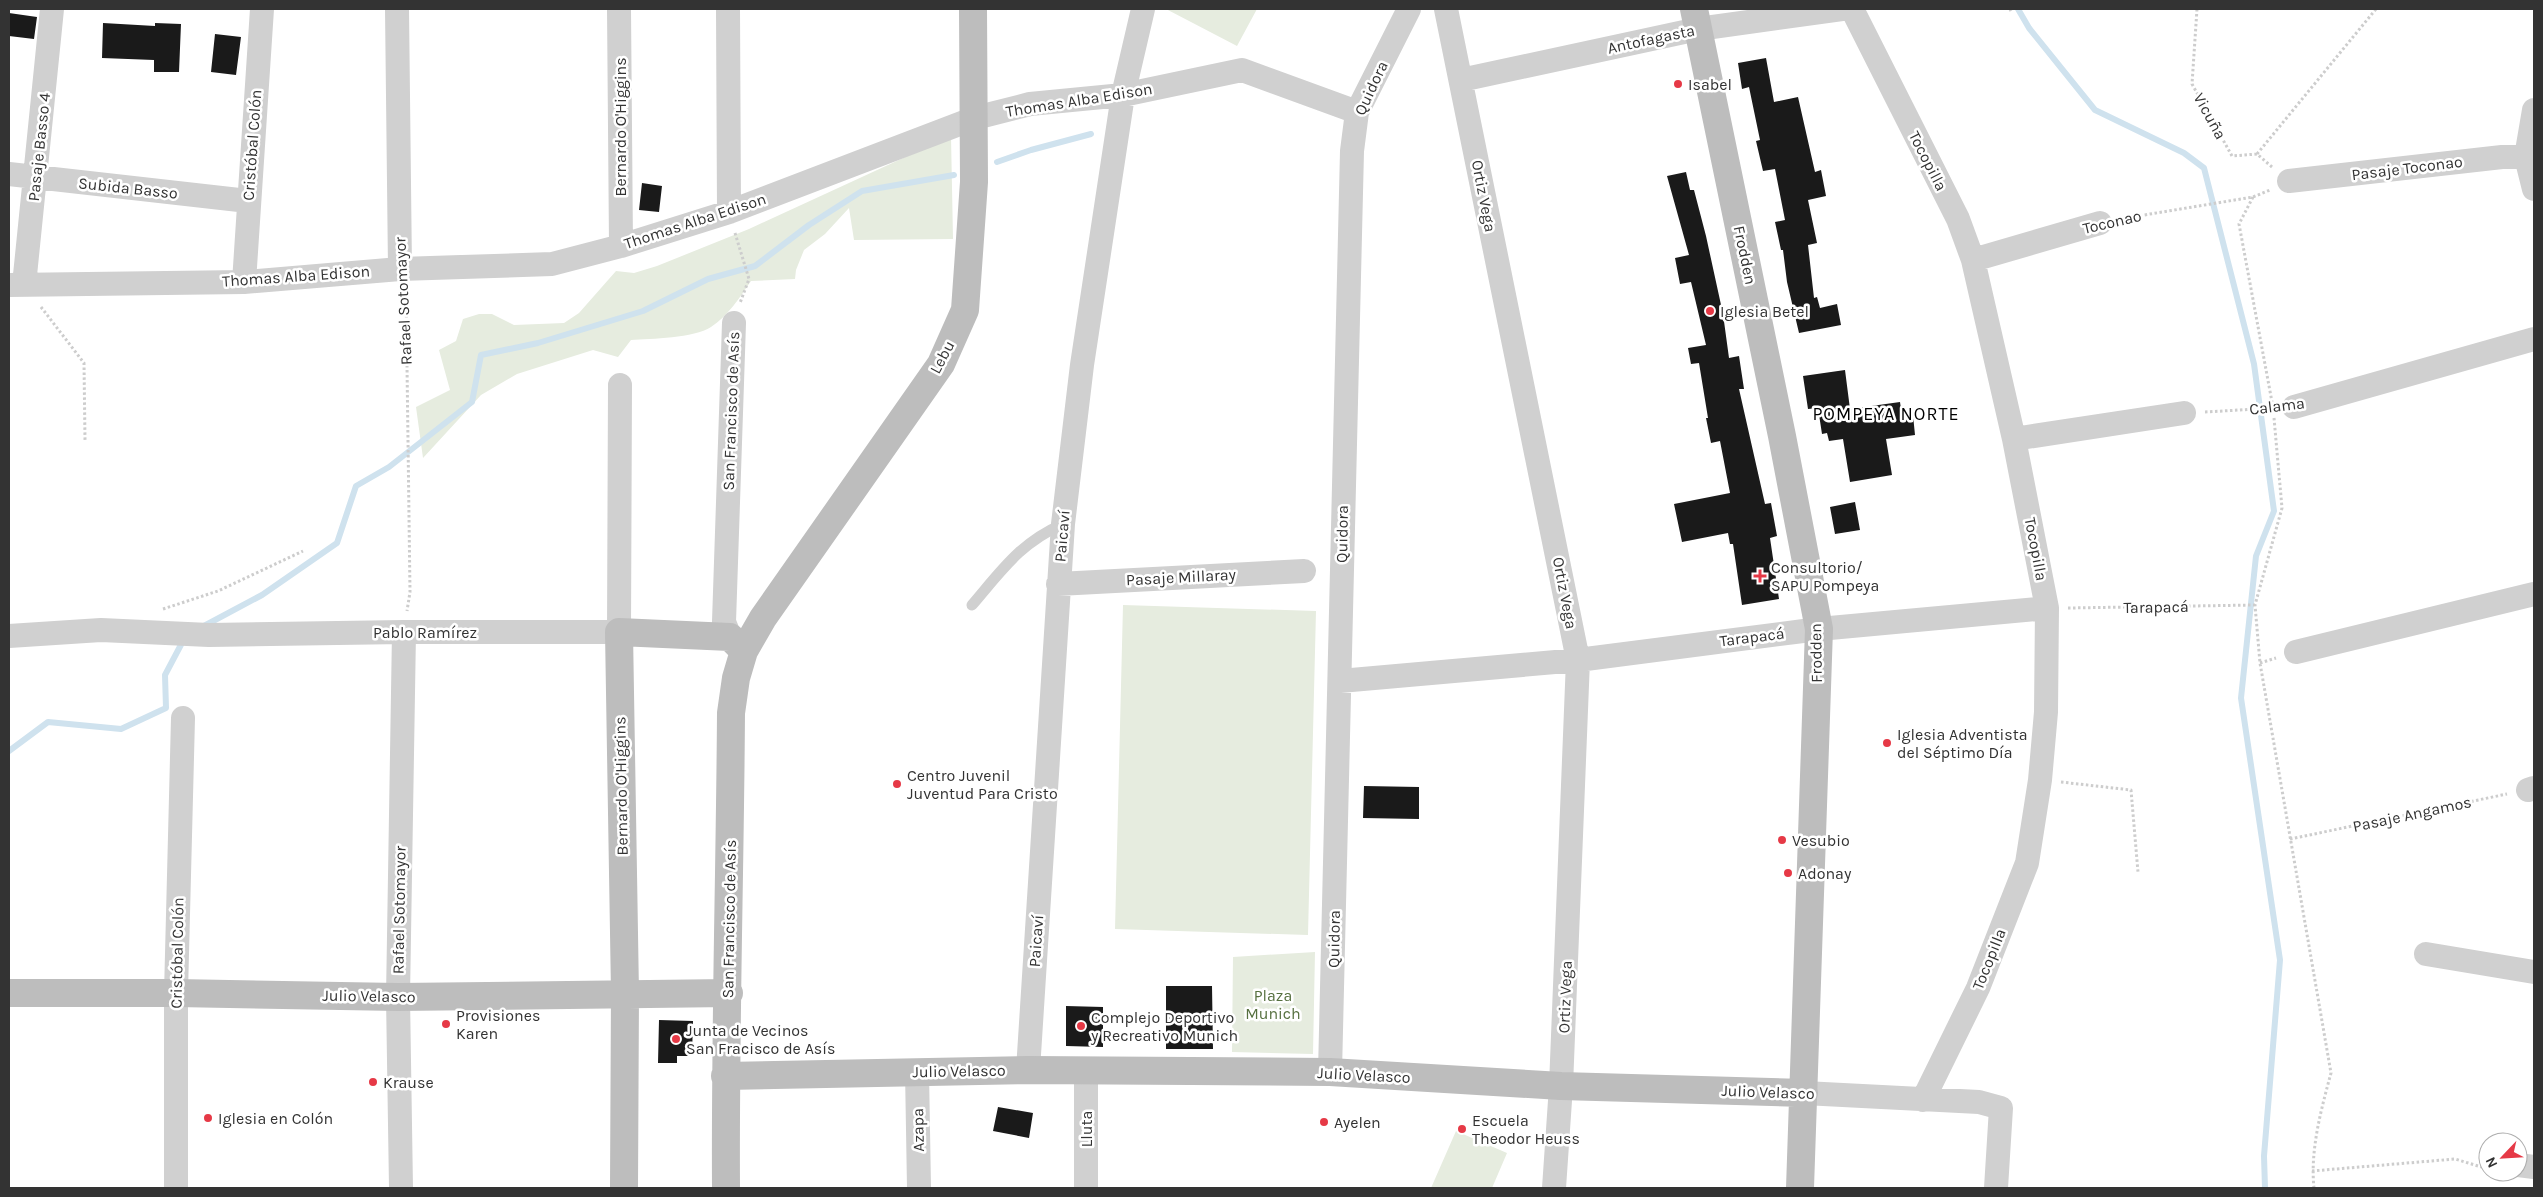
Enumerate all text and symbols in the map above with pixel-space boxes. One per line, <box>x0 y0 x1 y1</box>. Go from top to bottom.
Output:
street label: Antofagasta <box>1606 20 1696 58</box>
street label: Bernardo O'Higgins <box>611 57 630 197</box>
street label: Quidora <box>1350 58 1392 118</box>
place label: Isabel <box>1688 75 1732 94</box>
marker: Isabel <box>1672 78 1684 90</box>
street label: Thomas Alba Edison <box>1004 79 1154 121</box>
street label: Cristóbal Colón <box>239 89 265 201</box>
street label: Vicuña <box>2190 89 2230 143</box>
street label: Pasaje Basso 4 <box>24 92 54 202</box>
street label: Tocopilla <box>1905 128 1951 194</box>
street label: Pasaje Toconao <box>2350 152 2464 184</box>
street label: Ortiz Vega <box>1468 158 1500 234</box>
street label: Subida Basso <box>77 173 179 203</box>
street label: Thomas Alba Edison <box>622 189 768 253</box>
street label: Toconao <box>2081 206 2143 238</box>
street label: Frodden <box>1729 224 1761 286</box>
street label: Rafael Sotomayor <box>390 236 416 366</box>
street label: Thomas Alba Edison <box>221 261 371 291</box>
place label: Iglesia Betel <box>1720 302 1809 321</box>
marker: Iglesia Betel <box>1704 305 1716 317</box>
street label: San Francisco de Asís <box>719 331 743 491</box>
street label: Lebu <box>925 337 959 377</box>
street label: Calama <box>2248 393 2306 419</box>
district label: POMPEYA NORTE <box>1812 403 1960 425</box>
street label: Quidora <box>1332 505 1352 563</box>
street label: Paicaví <box>1050 509 1074 563</box>
street label: Tocopilla <box>2021 516 2051 582</box>
street label: Ortiz Vega <box>1549 555 1581 631</box>
place label: Consultorio/ SAPU Pompeya <box>1771 558 1879 595</box>
street label: Pasaje Millaray <box>1126 565 1237 589</box>
marker: Consultorio/ SAPU Pompeya <box>1753 569 1767 583</box>
street label: Tarapacá <box>2123 597 2189 617</box>
street label: Pablo Ramírez <box>373 623 477 642</box>
street label: Frodden <box>1806 623 1826 683</box>
street label: Tarapacá <box>1718 624 1786 650</box>
street label: Bernardo O'Higgins <box>610 716 632 856</box>
place label: Iglesia Adventista del Séptimo Día <box>1897 725 2028 762</box>
marker: Iglesia Adventista del Séptimo Día <box>1881 737 1893 749</box>
place label: Centro Juvenil Juventud Para Cristo <box>907 766 1058 803</box>
marker: Centro Juvenil Juventud Para Cristo <box>891 778 903 790</box>
street label: Pasaje Angamos <box>2351 792 2473 836</box>
place label: Vesubio <box>1792 831 1850 850</box>
marker: Vesubio <box>1776 834 1788 846</box>
street label: San Francisco de Asís <box>718 839 740 999</box>
street label: Rafael Sotomayor <box>388 845 410 974</box>
place label: Adonay <box>1798 864 1852 883</box>
marker: Adonay <box>1782 867 1794 879</box>
street label: Cristóbal Colón <box>167 897 187 1009</box>
street label: Quidora <box>1324 910 1344 968</box>
street label: Paicaví <box>1025 914 1047 968</box>
street label: Tocopilla <box>1968 926 2010 992</box>
street label: Ortiz Vega <box>1554 960 1576 1034</box>
street label: Julio Velasco <box>322 986 416 1006</box>
park label: Plaza Munich <box>1245 986 1301 1023</box>
place label: Provisiones Karen <box>456 1006 540 1043</box>
place label: Complejo Deportivo y Recreativo Munich <box>1090 1008 1238 1045</box>
marker: Provisiones Karen <box>440 1018 452 1030</box>
marker: Complejo Deportivo y Recreativo Munich <box>1075 1020 1087 1032</box>
place label: Junta de Vecinos San Fracisco de Asís <box>686 1021 835 1058</box>
marker: Junta de Vecinos San Fracisco de Asís <box>670 1033 682 1045</box>
street label: Julio Velasco <box>912 1061 1006 1081</box>
street label: Julio Velasco <box>1317 1063 1411 1087</box>
place label: Krause <box>383 1073 434 1092</box>
marker: Krause <box>367 1076 379 1088</box>
street label: Julio Velasco <box>1721 1081 1815 1103</box>
street label: Azapa <box>908 1108 928 1152</box>
place label: Iglesia en Colón <box>218 1109 333 1128</box>
street label: Lluta <box>1077 1111 1096 1147</box>
place label: Escuela Theodor Heuss <box>1472 1111 1580 1148</box>
marker: Iglesia en Colón <box>202 1112 214 1124</box>
place label: Ayelen <box>1334 1113 1381 1132</box>
marker: Ayelen <box>1318 1116 1330 1128</box>
marker: Escuela Theodor Heuss <box>1456 1123 1468 1135</box>
north arrow <box>2478 1132 2528 1182</box>
text: N <box>2482 1154 2501 1170</box>

